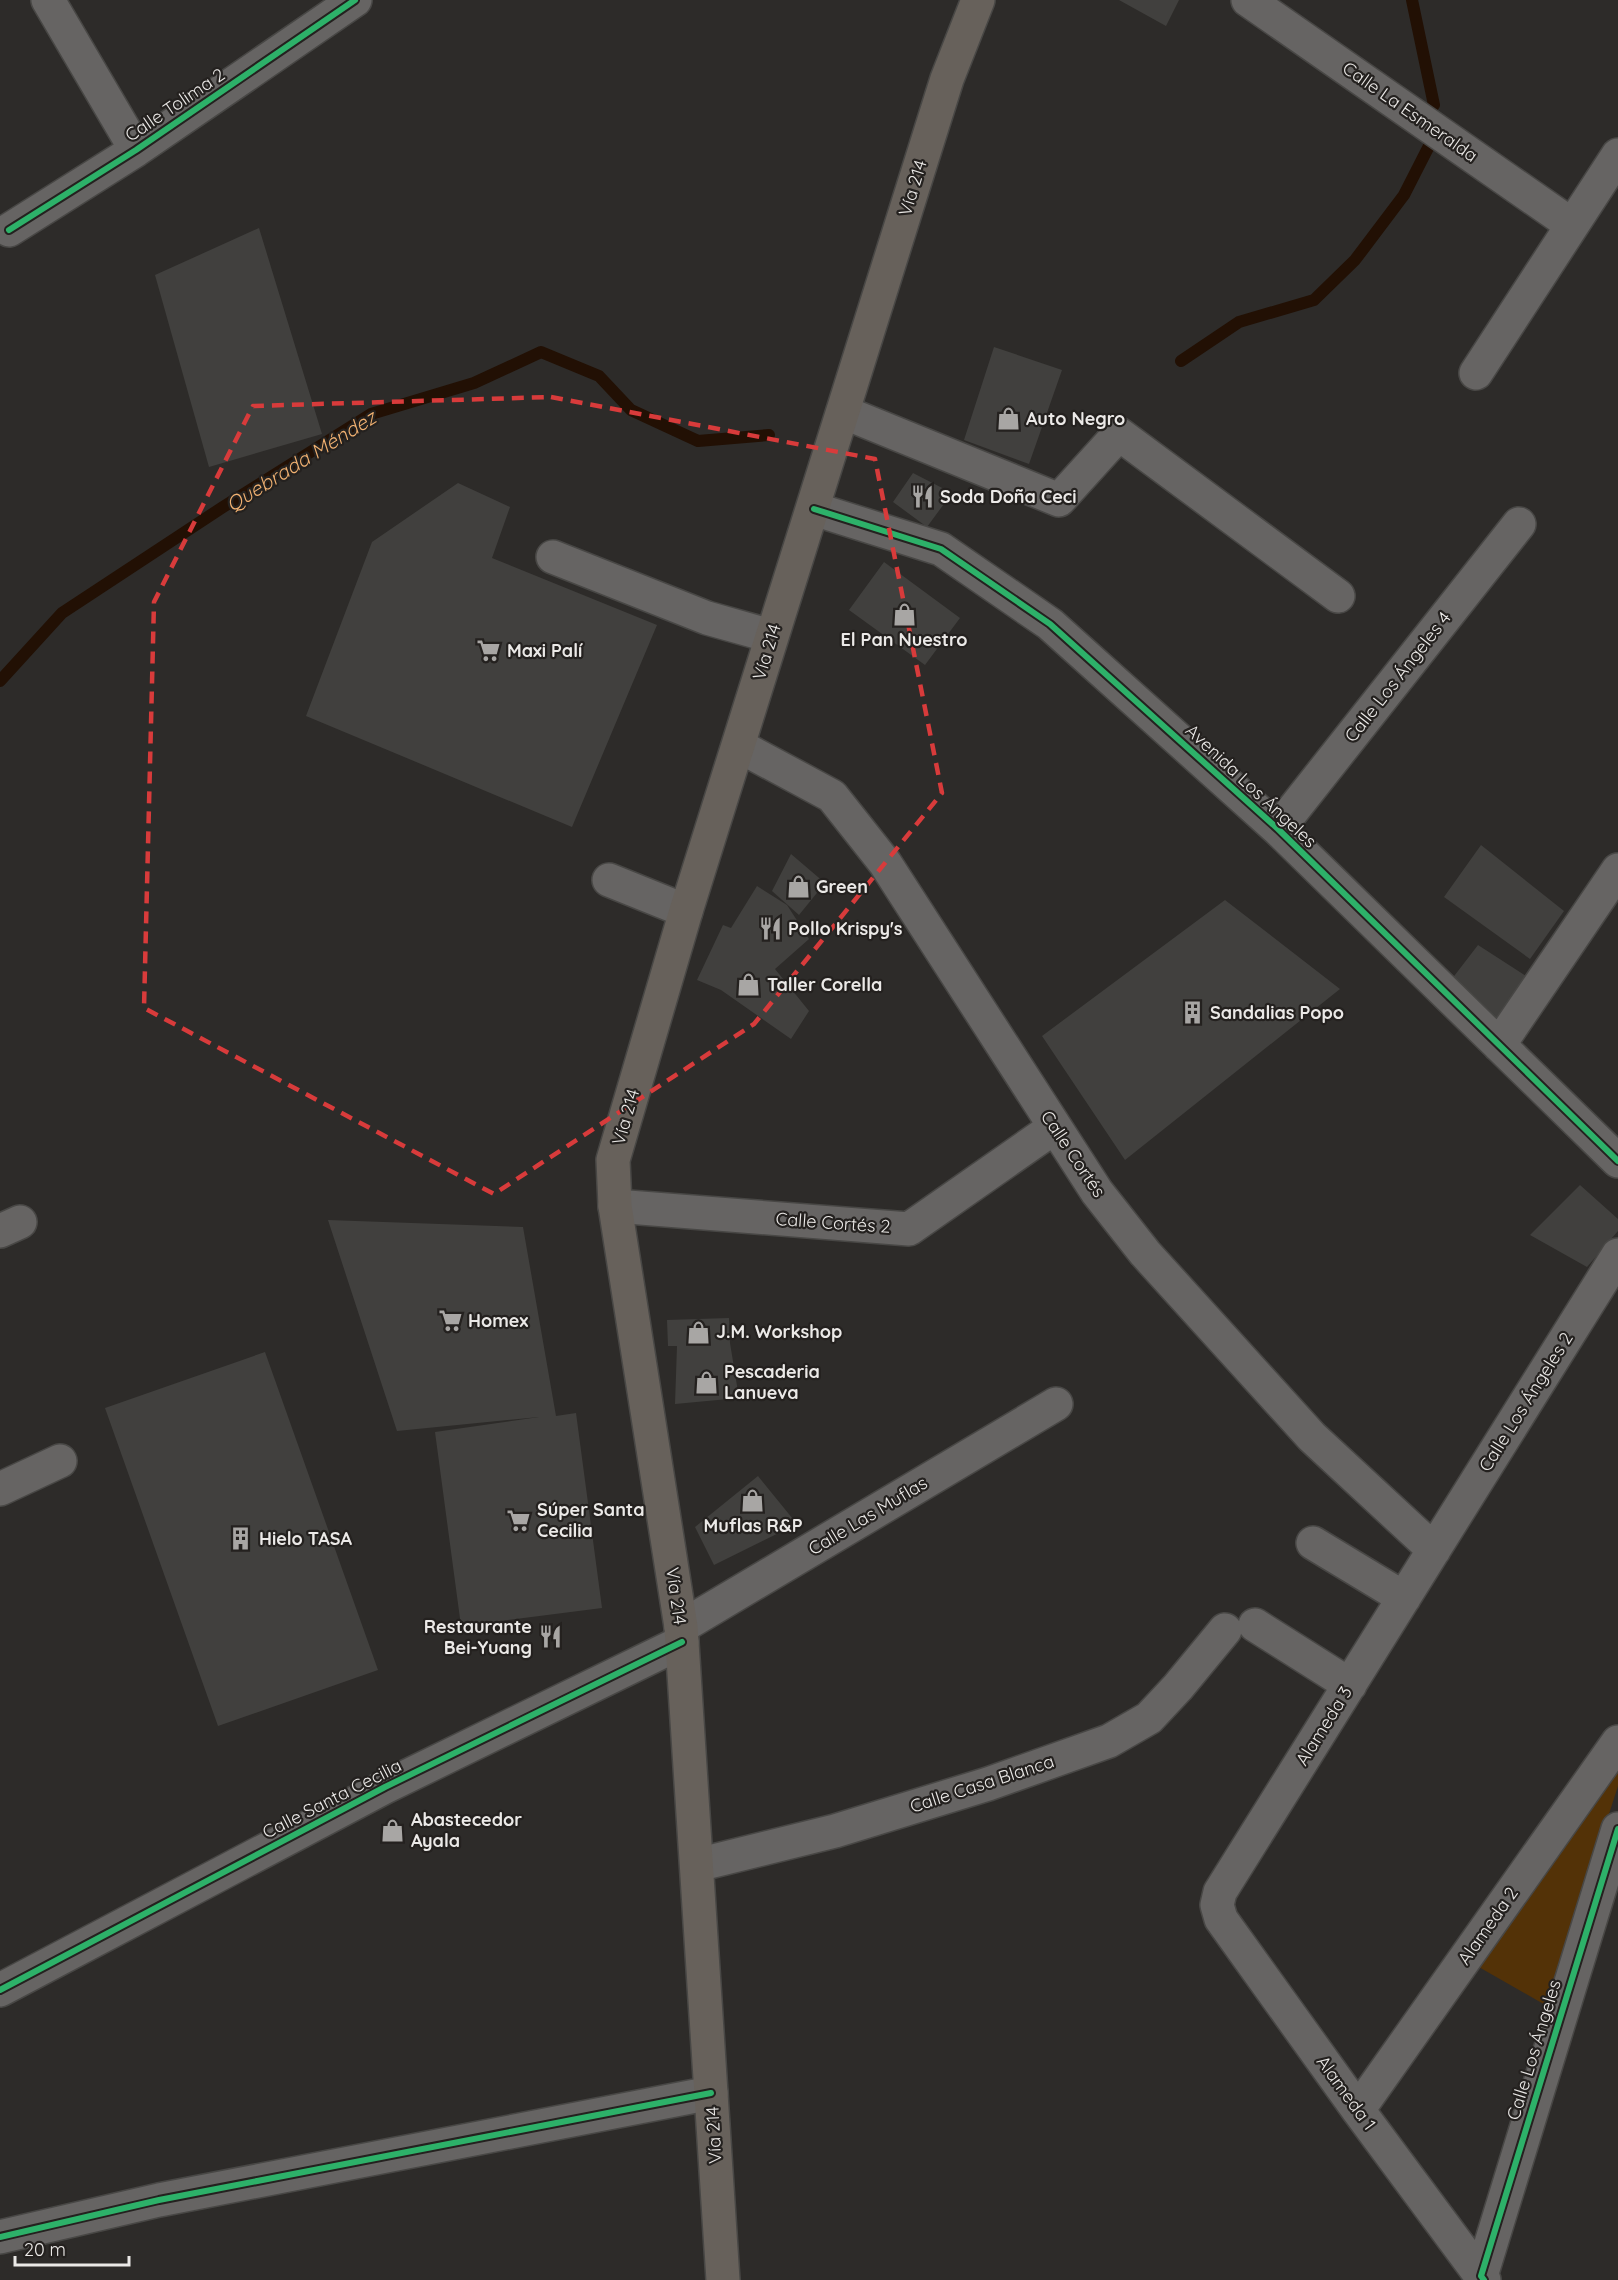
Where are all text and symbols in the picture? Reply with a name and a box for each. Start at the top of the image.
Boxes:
street label: Calle La Esmeralda [1338,56,1482,167]
street label: Calle Tolima 2 [120,63,229,146]
street label: Vía 214 [893,157,932,219]
water label: Quebrada Méndez [221,403,382,517]
shop icon: Auto Negro [995,406,1021,432]
place label: Auto Negro [1026,407,1125,430]
restaurant icon: Soda Doña Ceci [909,484,935,510]
place label: Soda Doña Ceci [940,485,1076,508]
shop icon: El Pan Nuestro [891,601,917,627]
street label: Calle Los Ángeles 4 [1339,607,1456,747]
street label: Vía 214 [747,621,786,683]
place label: El Pan Nuestro [840,628,968,651]
supermarket icon: Maxi Palí [476,638,502,664]
place label: Maxi Palí [507,639,583,662]
street label: Avenida Los Ángeles [1181,719,1322,852]
shop icon: Green [785,874,811,900]
place label: Green [816,875,868,898]
restaurant icon: Pollo Krispy's [757,916,783,942]
place label: Pollo Krispy's [788,917,903,940]
shop icon: Taller Corella [736,972,762,998]
place label: Taller Corella [767,973,882,996]
building icon: Sandalias Popo [1179,1000,1205,1026]
place label: Sandalias Popo [1210,1001,1344,1024]
street label: Vía 214 [607,1086,644,1148]
street label: Calle Cortés [1036,1106,1111,1202]
street label: Calle Cortés 2 [775,1207,891,1238]
supermarket icon: Homex [437,1308,463,1334]
place label: Homex [468,1309,528,1332]
shop icon: J.M. Workshop [685,1319,711,1345]
place label: J.M. Workshop [716,1320,842,1343]
street label: Calle Los Ángeles 2 [1473,1328,1578,1476]
place label: Pescaderia Lanueva [724,1360,820,1404]
shop icon: Pescaderia Lanueva [693,1369,719,1395]
street label: Calle Las Muflas [804,1471,931,1560]
shop icon: Muflas R&P [740,1487,766,1513]
place label: Súper Santa Cecilia [537,1498,645,1542]
supermarket icon: Súper Santa Cecilia [506,1507,532,1533]
place label: Muflas R&P [703,1514,803,1537]
building icon: Hielo TASA [228,1526,254,1552]
place label: Hielo TASA [259,1527,352,1550]
street label: Vía 214 [661,1566,692,1626]
place label: Restaurante Bei-Yuang [424,1615,532,1659]
restaurant icon: Restaurante Bei-Yuang [537,1624,563,1650]
street label: Alameda 3 [1290,1682,1357,1770]
street label: Calle Casa Blanca [907,1749,1057,1818]
street label: Calle Santa Cecilia [258,1754,405,1844]
place label: Abastecedor Ayala [411,1808,522,1852]
shop icon: Abastecedor Ayala [380,1817,406,1843]
street label: Alameda 2 [1452,1882,1523,1969]
street label: Calle Los Ángeles [1501,1977,1566,2123]
street label: Alameda 1 [1312,2051,1381,2135]
street label: Vía 214 [701,2106,726,2164]
scale bar [15,2229,129,2267]
text: 20 m [24,2238,66,2261]

